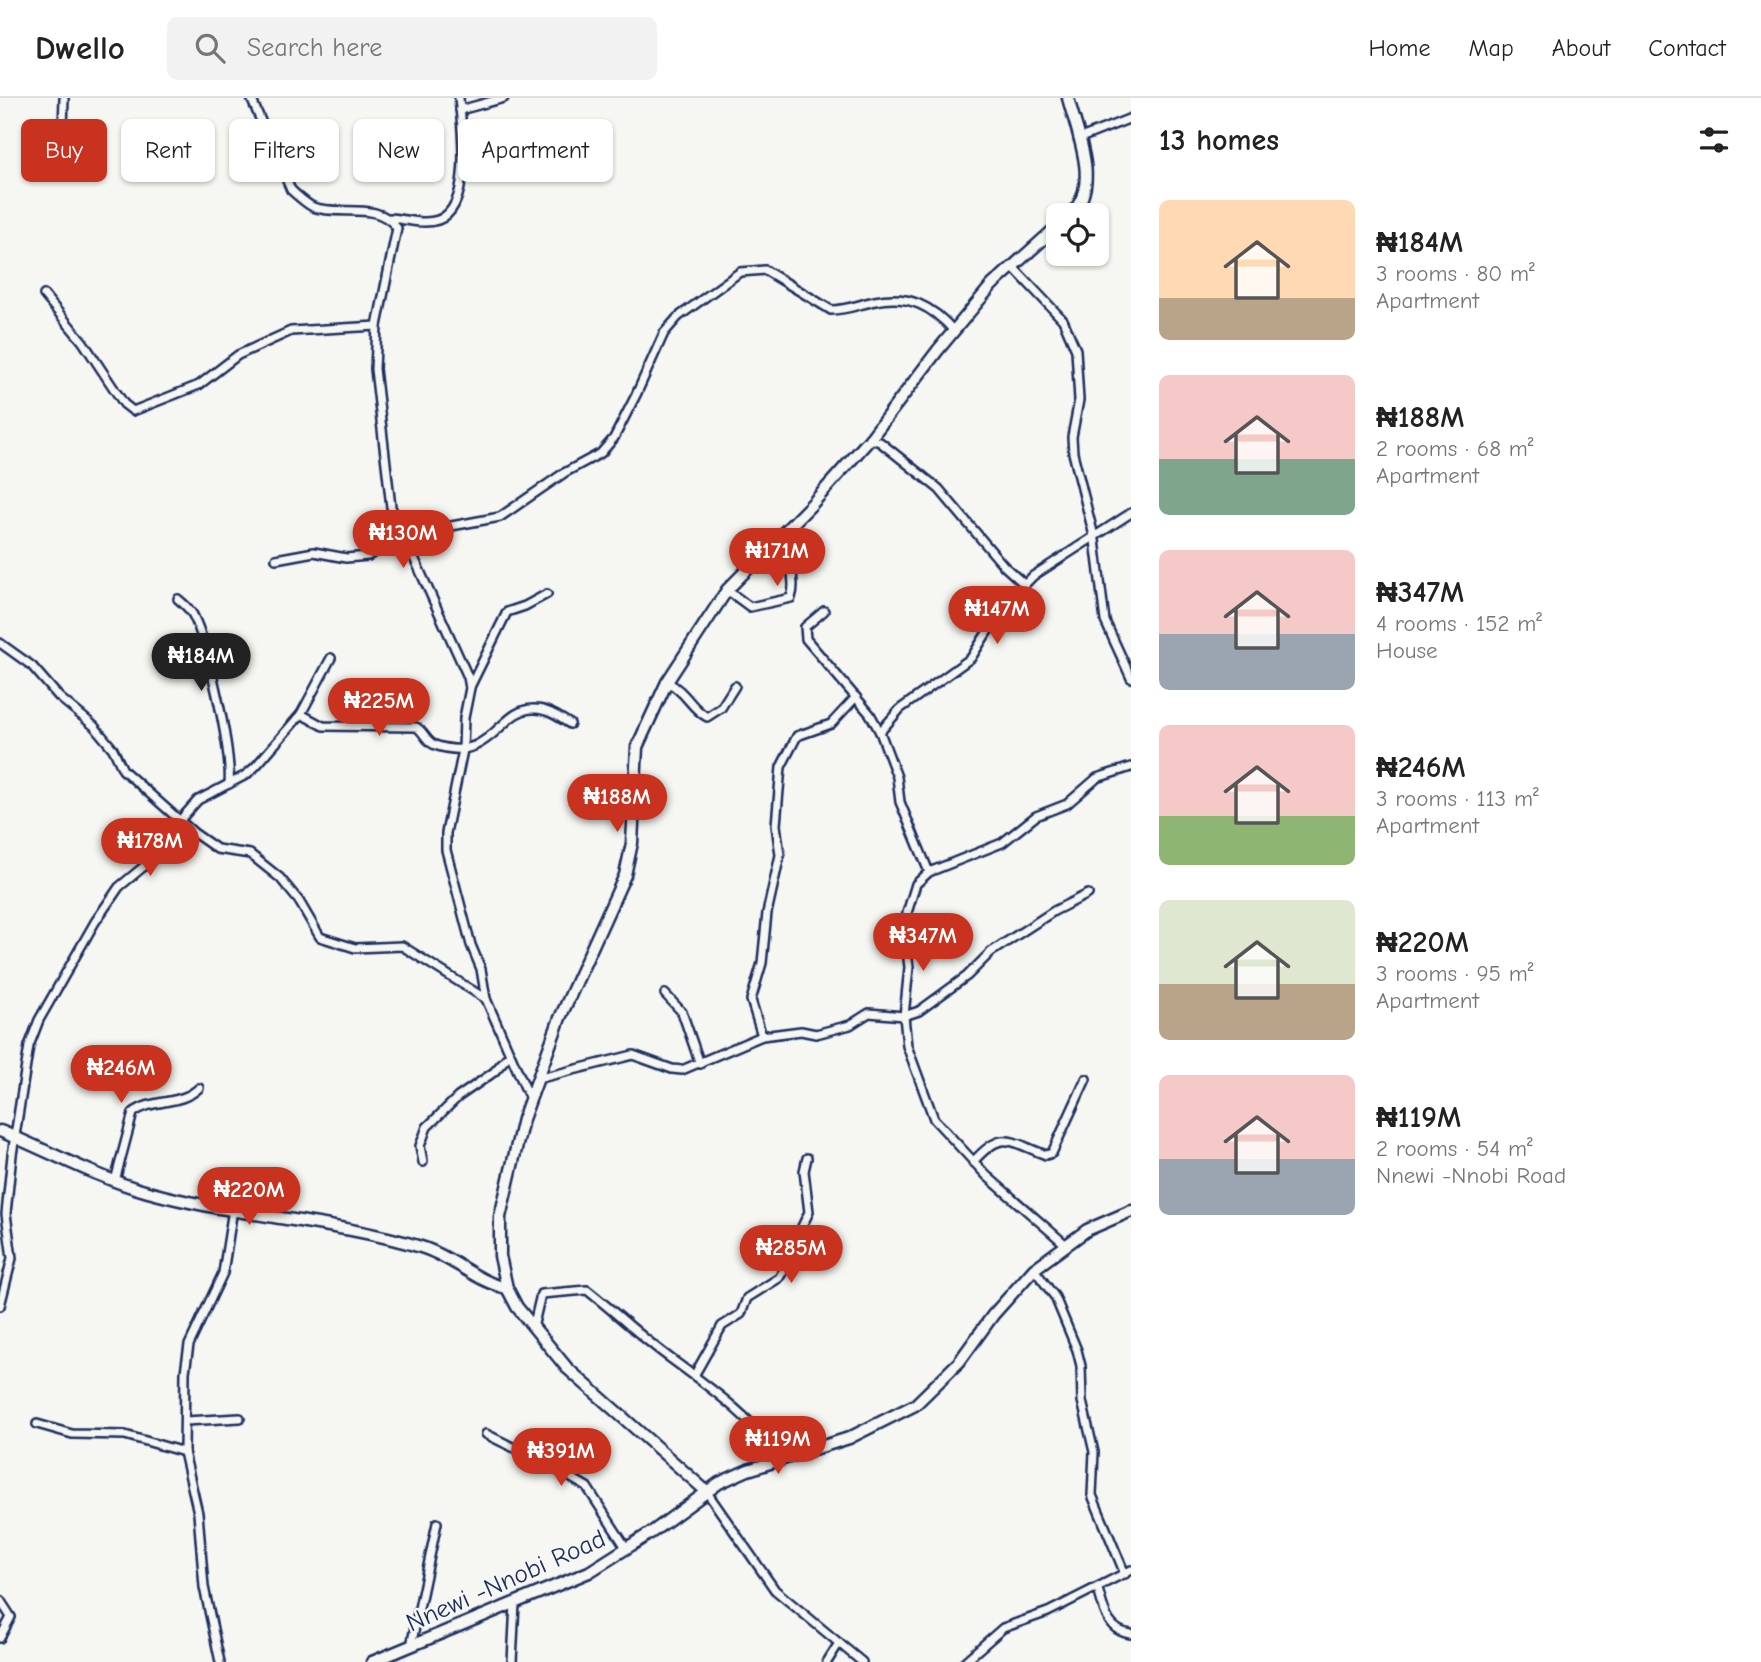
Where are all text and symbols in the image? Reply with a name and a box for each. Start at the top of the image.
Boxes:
search box [167,17,657,80]
text: Dwello [35,29,125,67]
icon: search [191,29,229,67]
text: Search here [247,33,382,63]
text: Home [1369,34,1430,62]
text: Map [1468,34,1514,62]
text: About [1552,34,1610,62]
text: Contact [1648,34,1726,62]
chip: Buy [21,119,107,182]
chip: Rent [121,119,215,182]
chip: Filters [229,119,339,182]
chip: New [353,119,444,182]
chip: Apartment [458,119,613,182]
icon: filters [1695,121,1733,159]
text: 13 homes [1159,123,1279,158]
map controls [1046,203,1109,266]
button: locate [1046,203,1109,266]
text: ₦184M [1376,225,1463,260]
icon: home [1215,228,1299,312]
text: 3 rooms · 80 m² [1376,260,1535,287]
text: Apartment [1376,287,1479,314]
text: ₦188M [1376,400,1464,435]
icon: home [1215,403,1299,487]
text: 2 rooms · 68 m² [1376,435,1534,462]
text: Apartment [1376,462,1479,489]
pin: ₦130M [354,510,452,570]
text: ₦130M [369,519,437,546]
pin: ₦171M [728,528,826,588]
text: ₦171M [745,537,809,564]
text: ₦347M [1376,575,1464,610]
icon: home [1215,578,1299,662]
pin: ₦147M [948,587,1046,646]
text: ₦147M [964,595,1030,622]
text: 4 rooms · 152 m² [1376,610,1542,637]
pin: ₦184M [152,634,250,693]
text: House [1376,637,1438,664]
text: ₦184M [168,642,234,669]
pin: ₦225M [330,678,428,738]
text: ₦225M [344,687,414,714]
text: ₦246M [1376,750,1466,785]
icon: home [1215,753,1299,837]
pin: ₦188M [568,774,666,834]
text: ₦188M [583,783,651,810]
text: 3 rooms · 113 m² [1376,785,1539,812]
text: Apartment [1376,812,1479,839]
pin: ₦178M [101,818,199,878]
text: ₦178M [117,827,183,854]
pin: ₦347M [874,914,972,973]
text: ₦347M [889,922,957,949]
text: ₦220M [1376,925,1469,960]
icon: home [1215,928,1299,1012]
text: 3 rooms · 95 m² [1376,960,1534,987]
text: Apartment [1376,987,1479,1014]
pin: ₦246M [72,1046,170,1105]
text: ₦246M [87,1054,155,1081]
text: ₦119M [1376,1100,1461,1135]
icon: home [1215,1103,1299,1187]
text: 2 rooms · 54 m² [1376,1135,1533,1162]
text: Nnewi -Nnobi Road [1376,1162,1566,1189]
pin: ₦220M [200,1168,298,1227]
text: ₦220M [213,1176,285,1203]
pin: ₦285M [742,1226,840,1285]
text: ₦285M [756,1234,826,1261]
pin: ₦119M [729,1416,827,1476]
text: ₦119M [745,1425,811,1452]
pin: ₦391M [512,1428,610,1488]
text: ₦391M [527,1437,595,1464]
street label: Nnewi -Nnobi Road [402,1524,610,1638]

